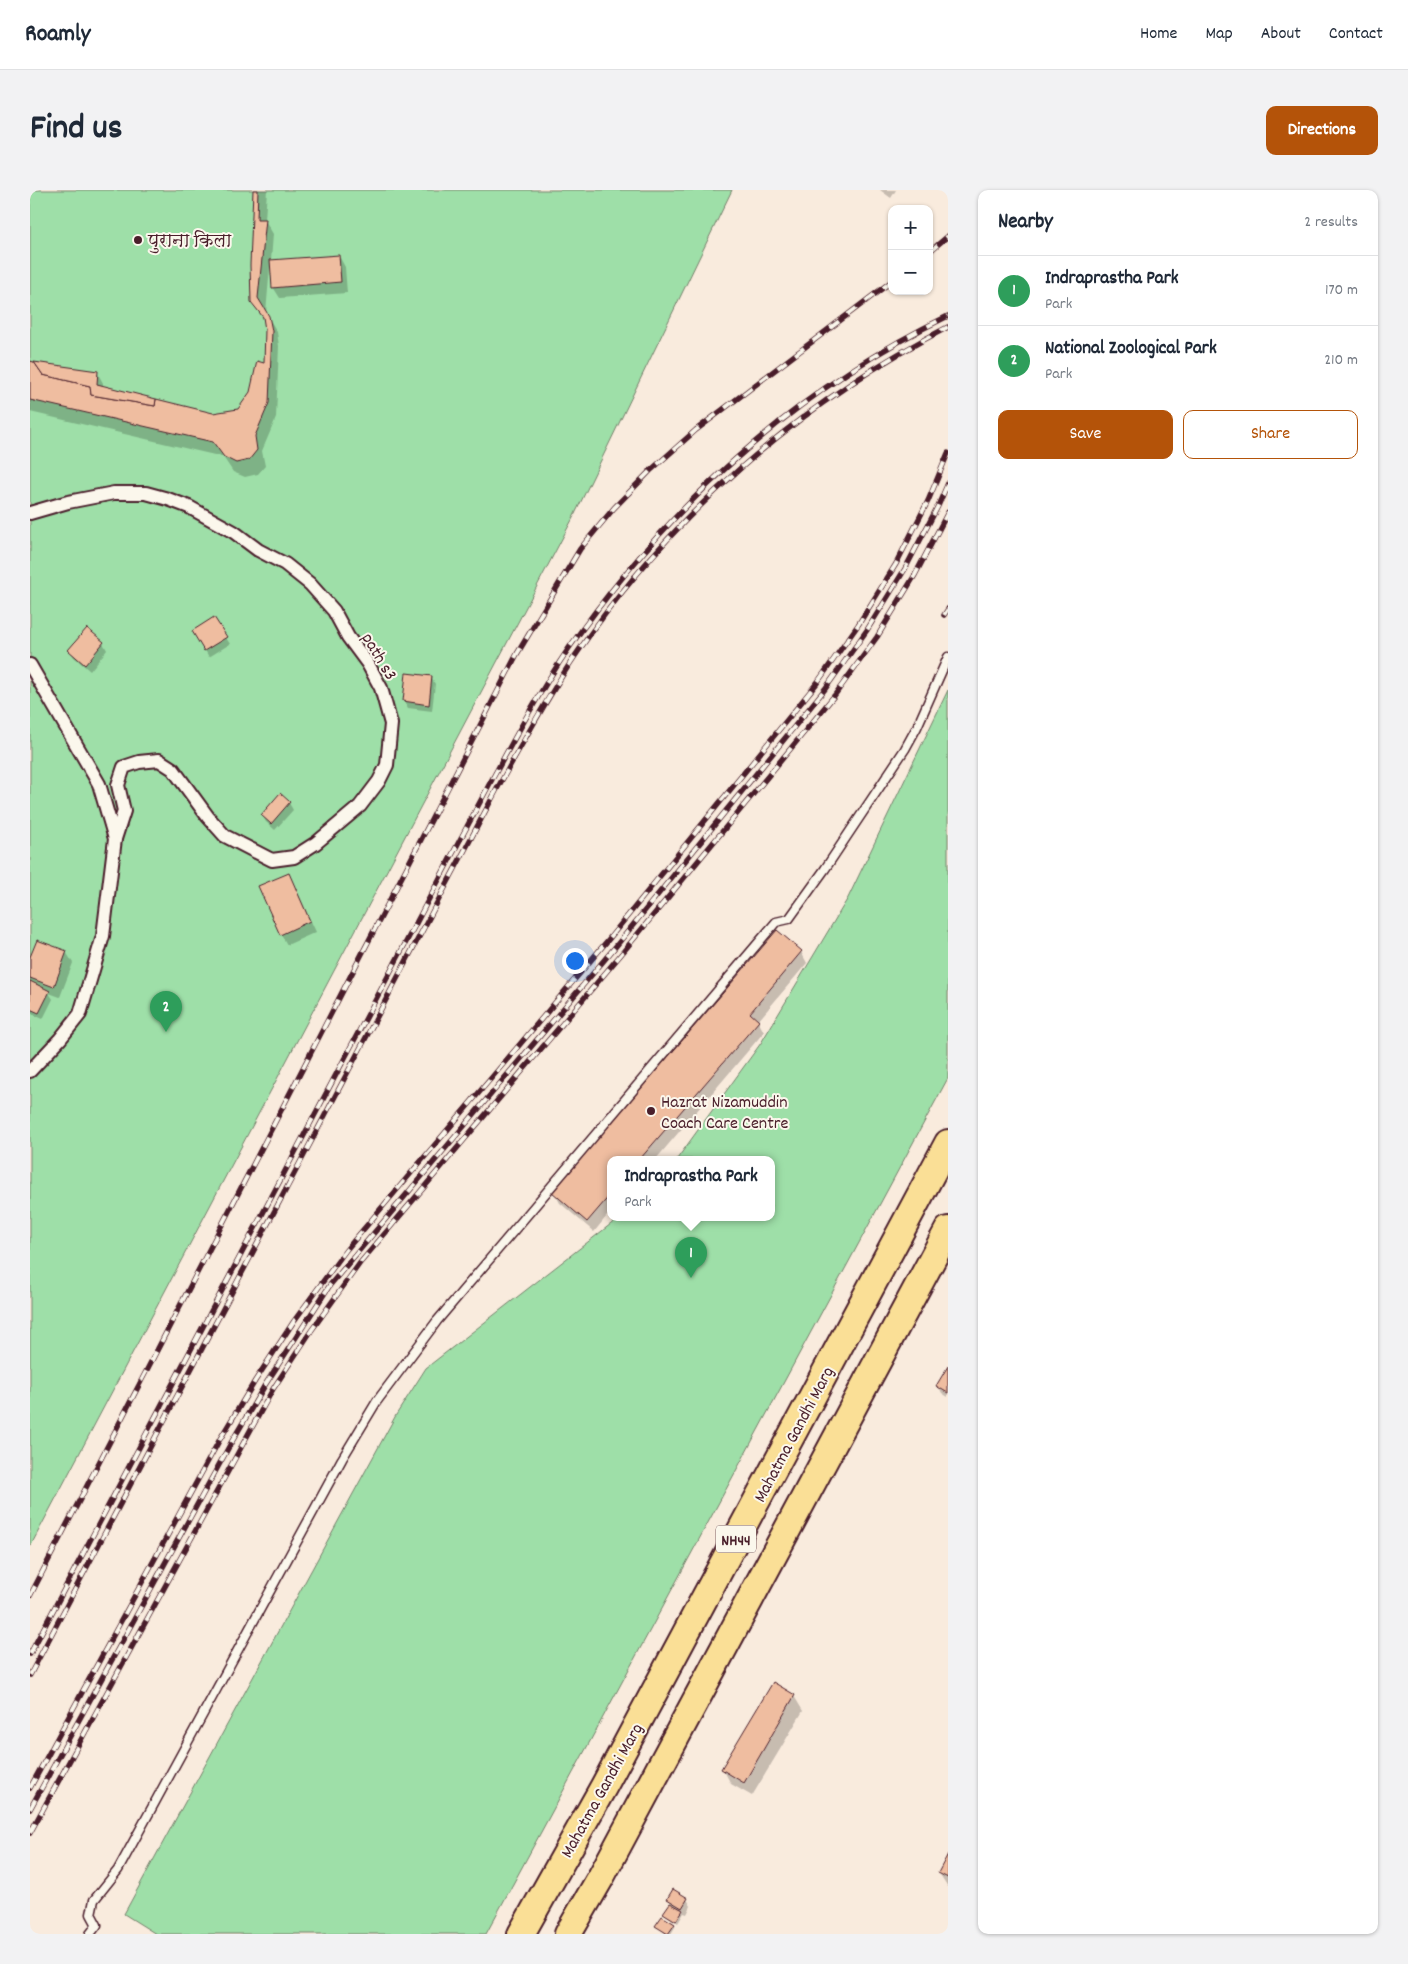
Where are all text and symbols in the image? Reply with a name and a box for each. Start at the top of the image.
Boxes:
text: Roamly [25,18,91,52]
text: Home [1140,22,1177,47]
text: Map [1205,22,1233,47]
text: About [1261,22,1301,47]
text: Contact [1329,22,1383,47]
text: Find us [30,105,122,155]
button: Directions [1266,106,1378,155]
map controls [888,205,933,295]
button: + [888,205,933,250]
text: Nearby [998,208,1053,238]
text: 2 results [1304,211,1358,234]
place label: पुराना किला [147,230,232,255]
marker: पुराना किला [132,234,144,246]
button: − [888,250,933,295]
text: Indraprastha Park [1045,266,1179,293]
text: 1 [1012,279,1016,302]
text: 170 m [1325,279,1358,302]
text: Park [1045,293,1072,316]
text: National Zoological Park [1045,336,1217,363]
text: 2 [1011,349,1018,372]
text: 210 m [1324,349,1358,372]
text: Park [1045,363,1072,386]
button: Save [998,410,1173,459]
button: Share [1183,410,1358,459]
street label: path s3 [354,629,402,686]
your location [562,948,588,974]
pin: 2 [150,991,182,1032]
place label: Hazrat Nizamuddin Coach Care Centre [661,1091,788,1137]
marker: Hazrat Nizamuddin Coach Care Centre [645,1105,657,1117]
popup [607,1156,775,1221]
text: Indraprastha Park [624,1164,758,1191]
text: Park [624,1191,651,1214]
pin: 1 [675,1237,707,1278]
street label: Mahatma Gandhi Marg [749,1363,842,1508]
road number: NH44 [716,1526,756,1552]
street label: Mahatma Gandhi Marg [556,1719,651,1863]

